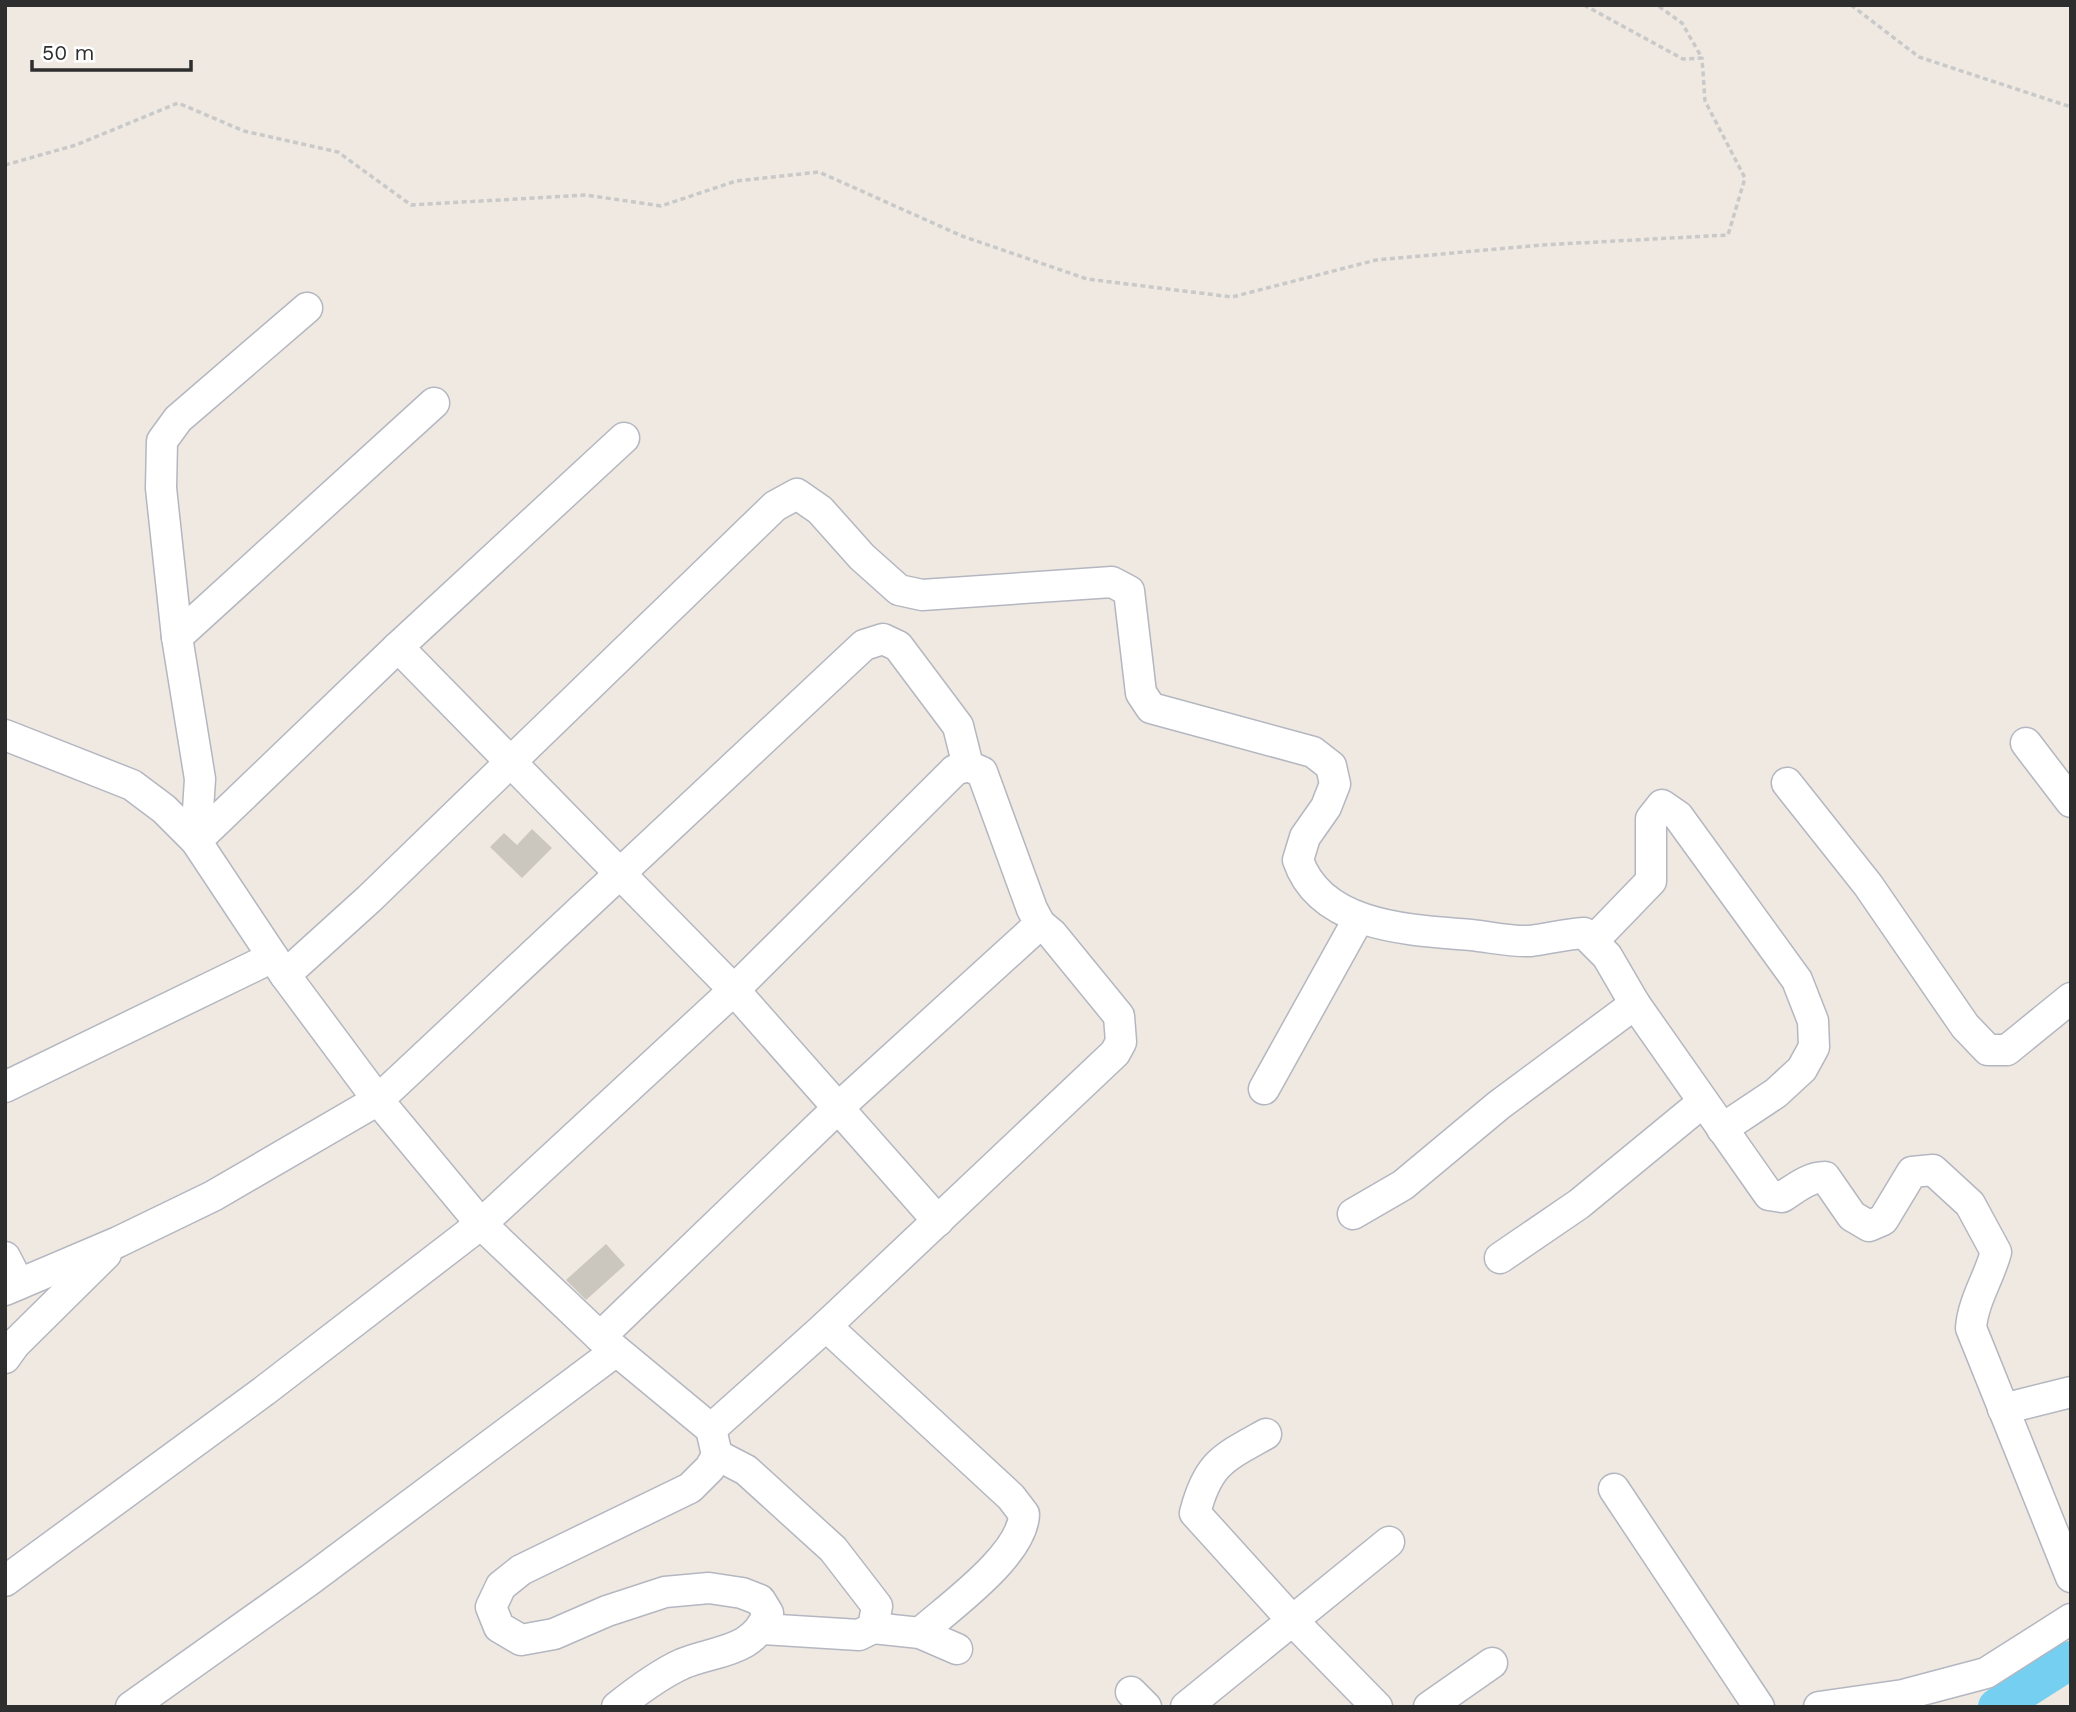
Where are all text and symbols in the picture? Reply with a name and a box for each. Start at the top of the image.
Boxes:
scale bar [32,28,191,72]
text: 50 m [42,40,94,65]

